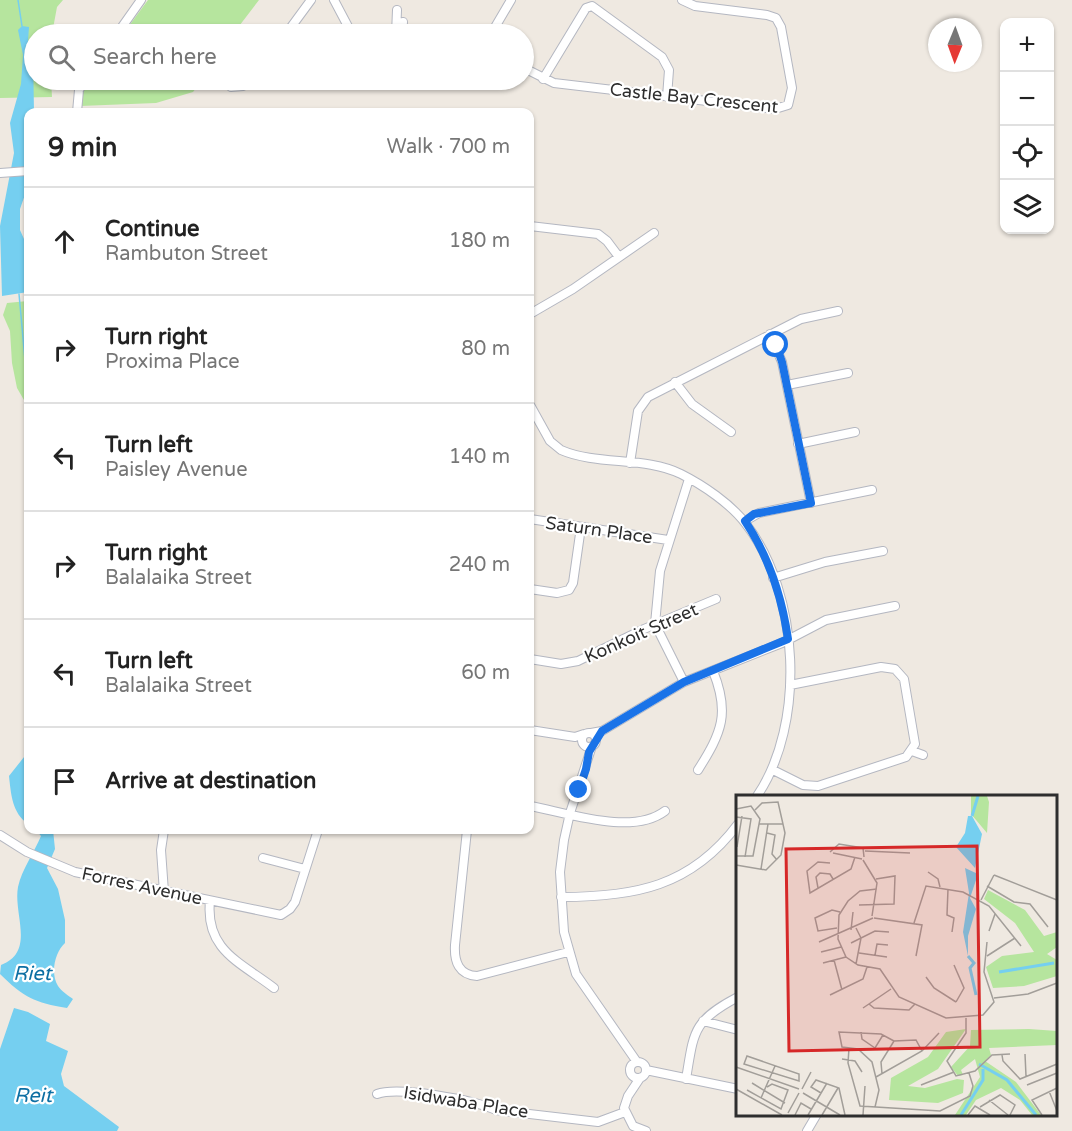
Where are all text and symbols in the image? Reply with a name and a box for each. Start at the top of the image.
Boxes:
north arrow [928,18,982,72]
map controls [1000,18,1054,234]
button: + [1000,18,1054,72]
search box [24,24,534,90]
icon: search [45,41,78,74]
text: Search here [93,44,217,70]
button: − [1000,72,1054,126]
street label: Castle Bay Crescent [609,78,779,118]
button: locate [1000,126,1054,180]
text: 9 min [48,132,117,163]
text: Walk · 700 m [387,135,510,159]
button: layers [1000,180,1054,234]
text: Continue [105,216,200,242]
icon: ahead [48,225,81,258]
text: 180 m [449,229,510,253]
text: Rambuton Street [105,242,268,266]
text: Turn right [105,324,207,350]
route start [762,331,788,357]
icon: right [48,333,81,366]
text: 80 m [461,337,510,361]
text: Proxima Place [105,350,240,374]
text: Turn left [105,432,193,458]
icon: left [48,441,81,474]
text: 140 m [449,445,510,469]
text: Paisley Avenue [105,458,247,482]
street label: Saturn Place [544,512,654,548]
text: Turn right [105,540,207,566]
icon: right [48,549,81,582]
text: 240 m [449,553,510,577]
text: Balalaika Street [105,566,252,590]
street label: Konkoit Street [581,598,701,668]
text: Turn left [105,648,193,674]
icon: left [48,657,81,690]
text: 60 m [461,661,510,685]
text: Balalaika Street [105,674,252,698]
icon: arrive [48,765,81,798]
text: Arrive at destination [105,768,316,794]
route end [565,776,591,802]
inset map [736,795,1057,1116]
street label: Forres Avenue [80,862,204,910]
water label: Riet [13,962,53,986]
street label: Isidwaba Place [402,1081,530,1123]
water label: Reit [14,1084,54,1108]

